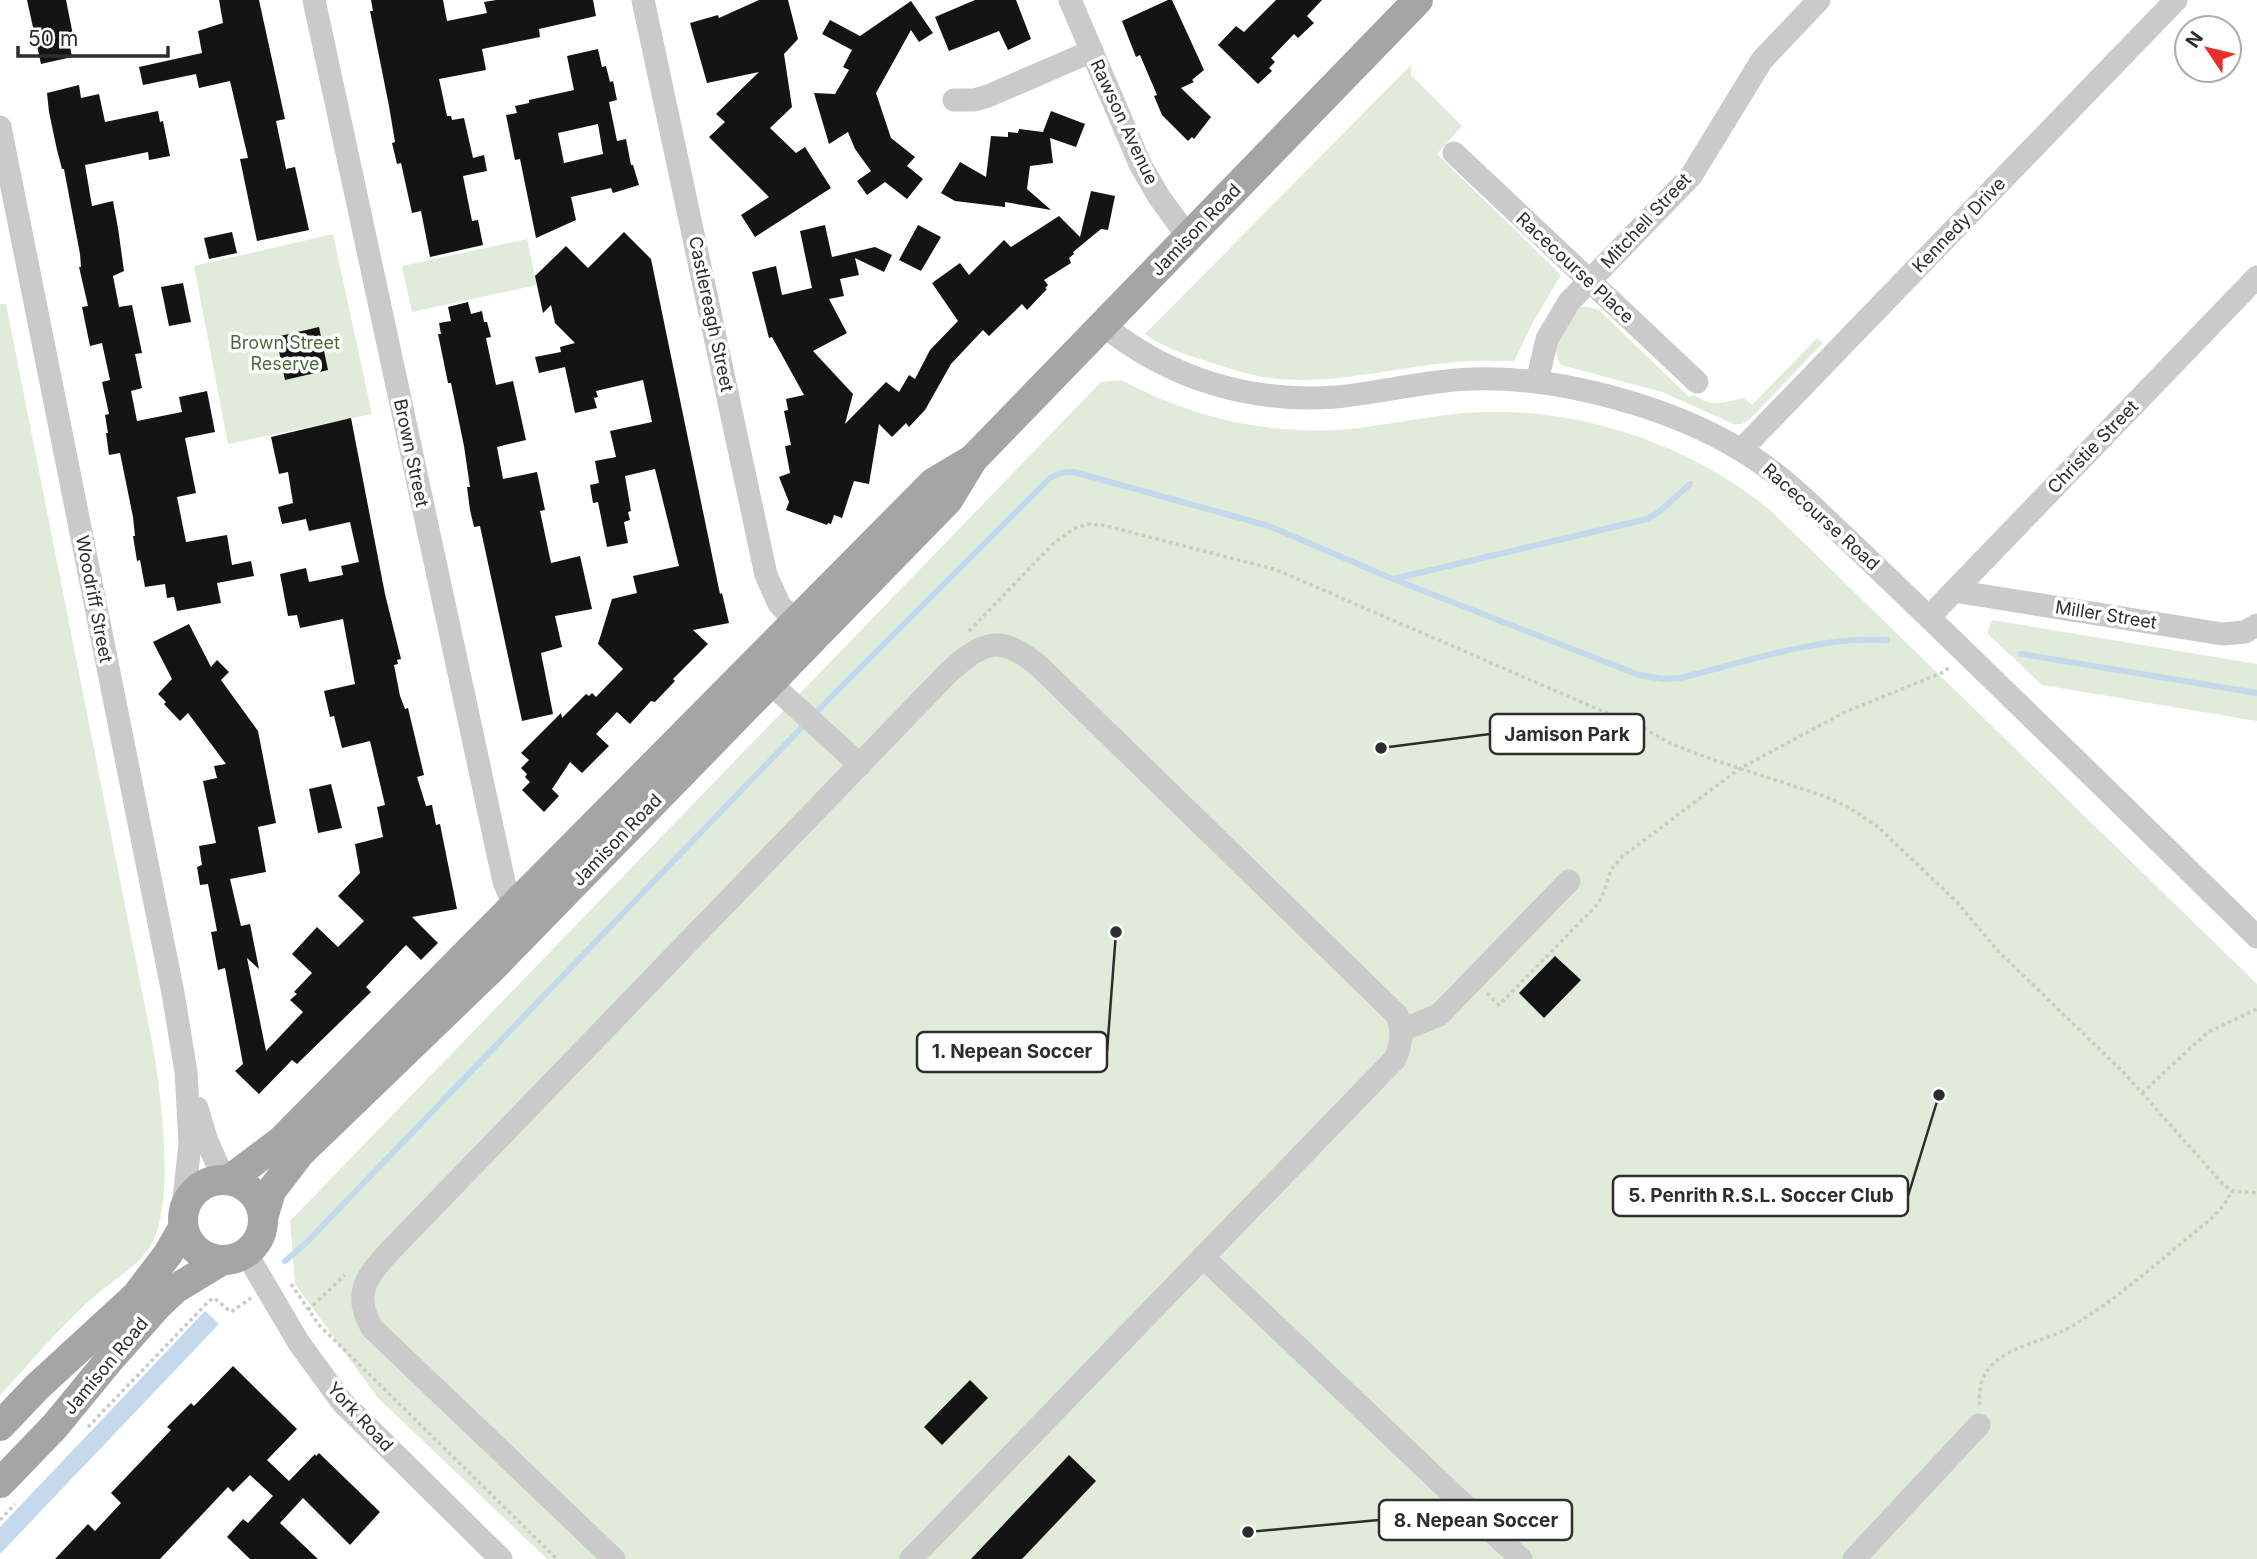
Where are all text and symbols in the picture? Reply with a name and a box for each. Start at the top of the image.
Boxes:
scale bar [18,14,168,58]
north arrow [2173,14,2243,84]
text: 50 m [28,26,78,51]
text: N [2181,27,2208,52]
street label: Rawson Avenue [1086,56,1163,188]
street label: Mitchell Street [1596,169,1695,273]
street label: Kennedy Drive [1908,173,2009,277]
street label: Jamison Road [1146,179,1245,280]
street label: Racecourse Place [1512,208,1638,327]
street label: Castlereagh Street [685,234,738,394]
park label: Brown Street Reserve [230,332,340,374]
street label: Christie Street [2043,396,2142,498]
street label: Brown Street [390,397,433,509]
street label: Racecourse Road [1759,459,1884,574]
street label: Woodriff Street [72,533,117,664]
street label: Miller Street [2054,596,2158,633]
callout: Jamison Park [1490,714,1644,754]
text: Jamison Park [1504,723,1630,746]
street label: Jamison Road [567,789,666,890]
callout: 1. Nepean Soccer [917,1032,1107,1072]
text: 1. Nepean Soccer [932,1040,1093,1063]
callout: 5. Penrith R.S.L. Soccer Club [1613,1176,1908,1216]
text: 5. Penrith R.S.L. Soccer Club [1628,1184,1894,1207]
street label: Jamison Road [59,1313,152,1418]
street label: York Road [323,1378,398,1456]
callout: 8. Nepean Soccer [1379,1500,1572,1540]
text: 8. Nepean Soccer [1394,1509,1558,1532]

